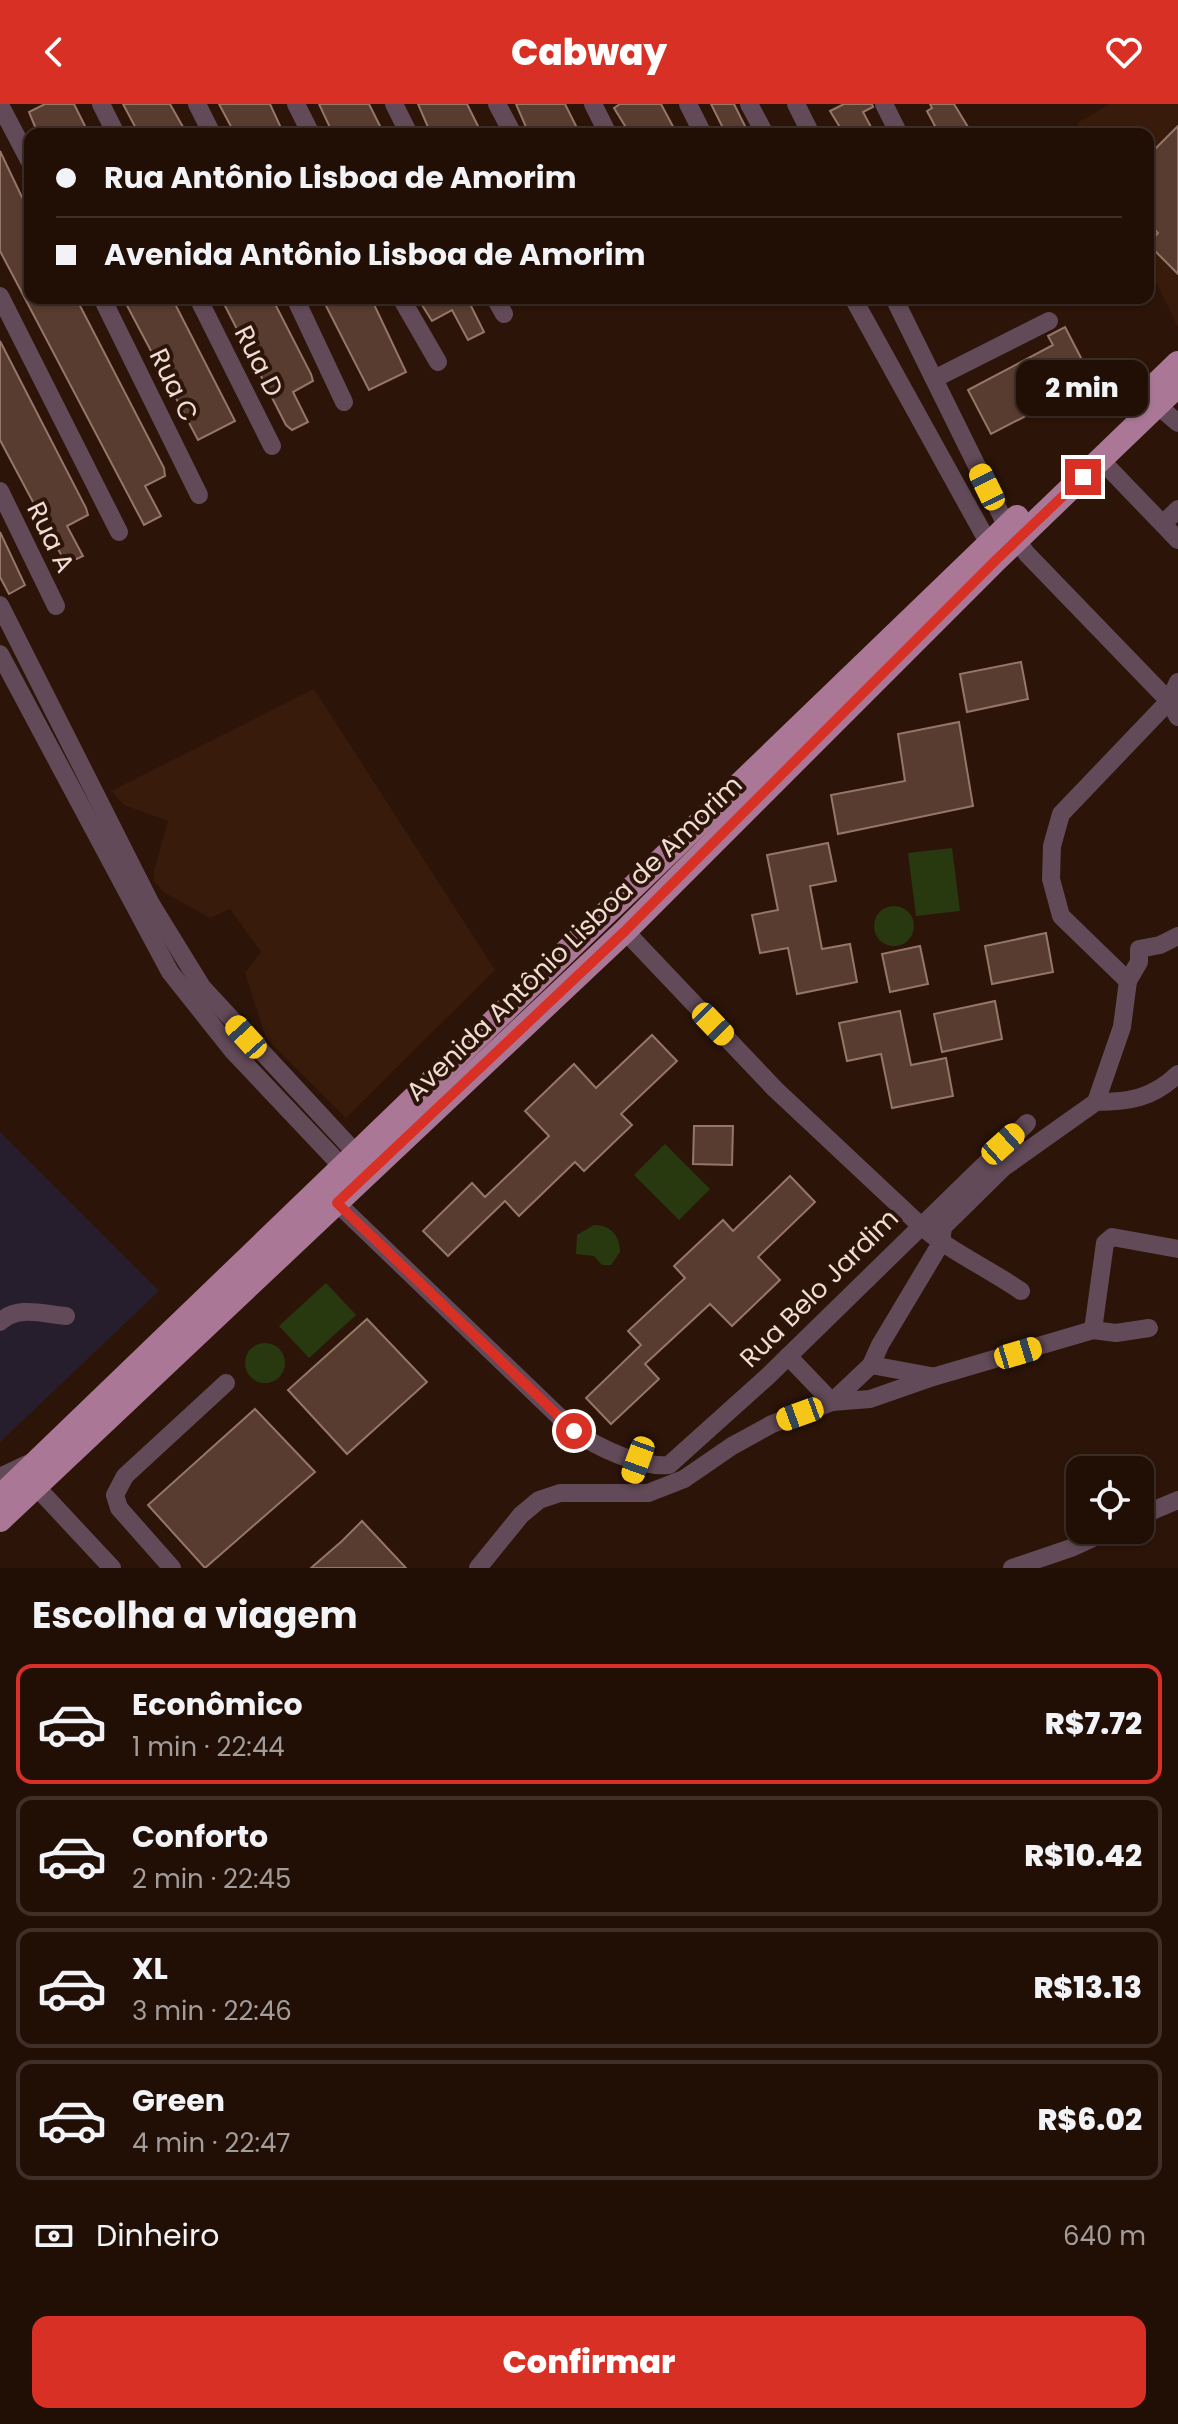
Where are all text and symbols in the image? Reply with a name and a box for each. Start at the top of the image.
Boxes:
text: Cabway [511,27,667,78]
icon: back [32,30,76,74]
icon: heart [1102,30,1146,74]
text: Rua Antônio Lisboa de Amorim [104,156,576,199]
text: Avenida Antônio Lisboa de Amorim [104,233,645,276]
street label: Rua D [226,319,292,403]
street label: Rua C [141,342,207,428]
callout: 2 min [1017,361,1149,417]
text: 2 min [1045,370,1119,406]
route end [1065,459,1101,495]
car [966,460,1008,514]
street label: Rua A [18,496,84,578]
street label: Avenida Antônio Lisboa de Amorim [398,767,750,1109]
car [688,998,738,1050]
car [221,1011,271,1063]
car [977,1119,1029,1169]
street label: Rua Belo Jardim [732,1201,906,1375]
car [992,1335,1044,1371]
car [773,1395,827,1433]
route start [556,1413,592,1449]
car [619,1433,657,1487]
map controls [1066,1456,1154,1544]
button: locate [1066,1456,1154,1544]
text: Escolha a viagem [32,1590,358,1641]
text: Econômico [132,1683,303,1726]
icon: car [36,1688,108,1760]
text: R$7.72 [1045,1702,1142,1745]
text: 1 min · 22:44 [132,1729,285,1765]
text: Conforto [132,1815,268,1858]
icon: car [36,1820,108,1892]
text: R$10.42 [1024,1834,1142,1877]
text: 2 min · 22:45 [132,1861,291,1897]
text: XL [132,1947,168,1990]
icon: car [36,1952,108,2024]
text: R$13.13 [1033,1966,1142,2009]
text: 3 min · 22:46 [132,1993,292,2029]
text: Green [132,2079,225,2122]
icon: car [36,2084,108,2156]
text: R$6.02 [1037,2098,1142,2141]
text: 4 min · 22:47 [132,2125,291,2161]
icon: cash [32,2214,76,2258]
text: Dinheiro [96,2214,219,2257]
text: 640 m [1063,2218,1146,2254]
button: Confirmar [32,2316,1146,2408]

